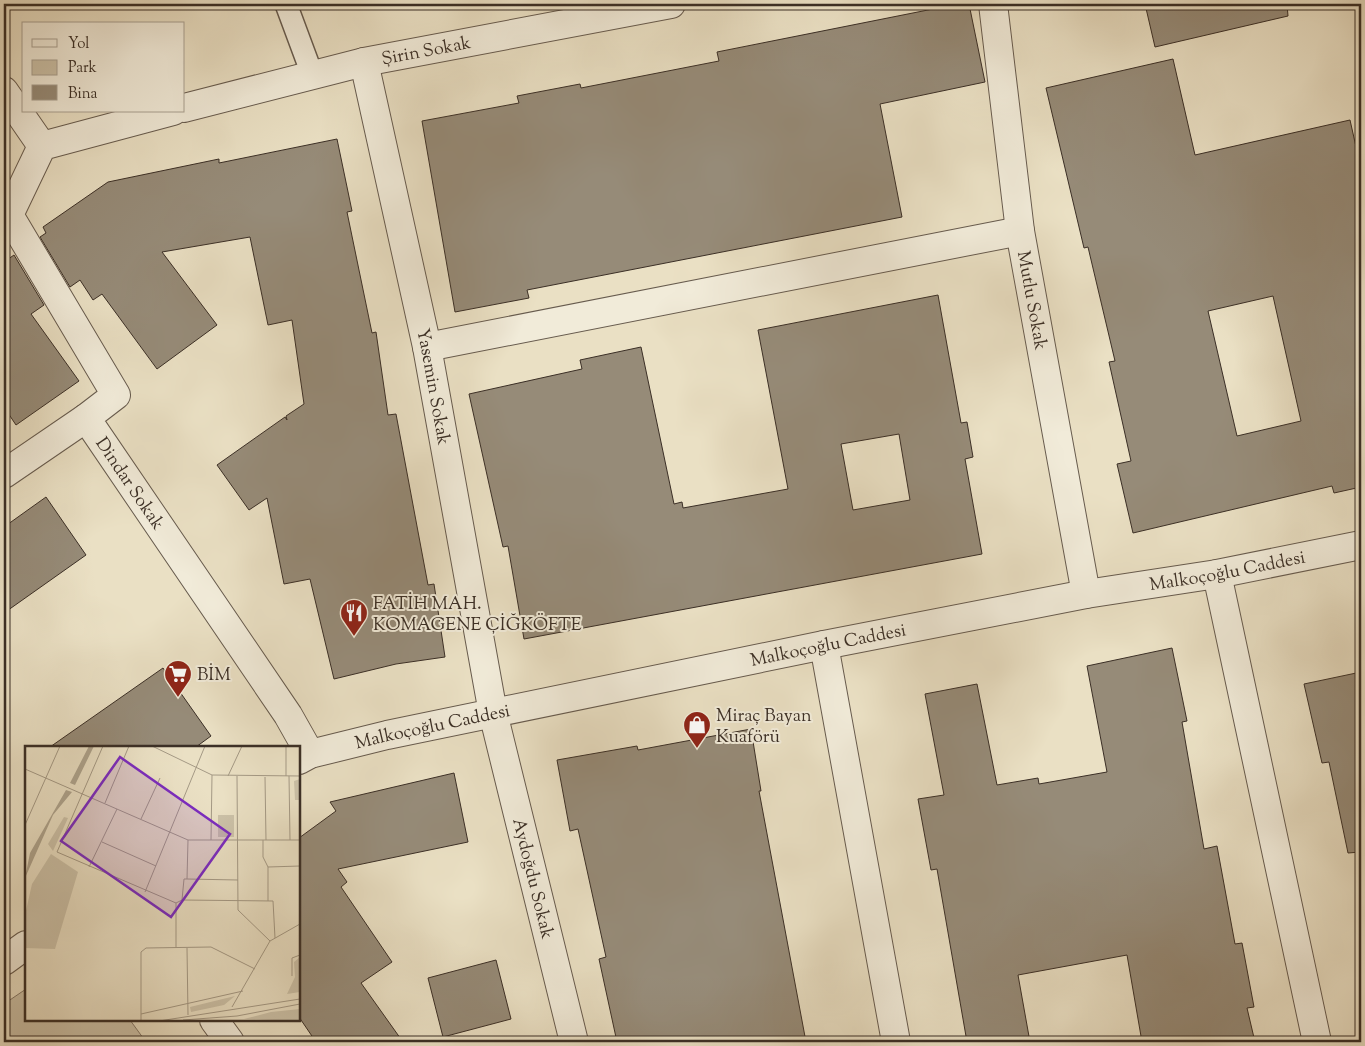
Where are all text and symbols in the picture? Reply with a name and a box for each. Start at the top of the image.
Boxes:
legend [22,22,185,112]
street label: Şirin Sokak [380,31,474,73]
text: Yol [68,34,90,55]
text: Park [68,58,97,79]
text: Bina [68,84,98,105]
street label: Mutlu Sokak [1009,249,1052,352]
street label: Yasemin Sokak [408,326,455,448]
street label: Dindar Sokak [88,433,170,536]
street label: Malkoçoğlu Caddesi [1148,546,1308,599]
place label: FATİH MAH. KOMAGENE ÇİĞKÖFTE [373,592,582,639]
restaurant icon: FATİH MAH. KOMAGENE ÇİĞKÖFTE [339,598,369,637]
street label: Malkoçoğlu Caddesi [748,618,908,675]
supermarket icon: BİM [163,659,193,698]
place label: BİM [197,663,231,689]
street label: Malkoçoğlu Caddesi [352,699,513,757]
place label: Miraç Bayan Kuaförü [716,704,812,751]
shop icon: Miraç Bayan Kuaförü [682,710,712,749]
inset map [25,746,300,1021]
street label: Aydoğdu Sokak [504,816,559,942]

